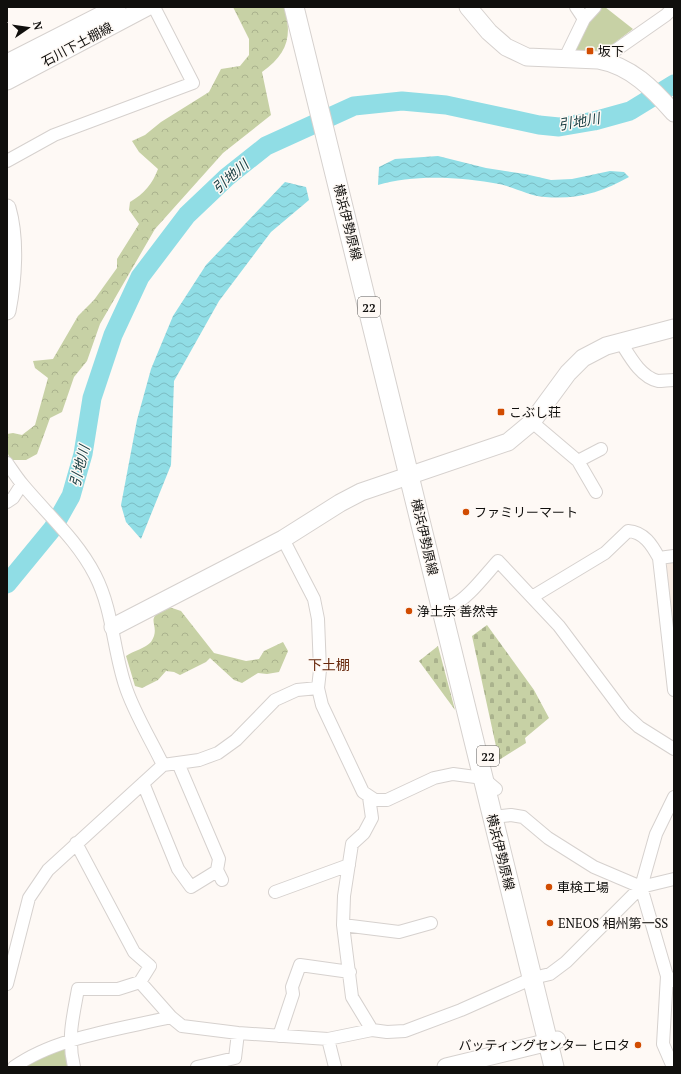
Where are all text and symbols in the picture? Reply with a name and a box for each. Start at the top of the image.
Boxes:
north arrow [8,8,48,48]
street label: 石川下土棚線 [38,18,116,70]
text: N [30,20,46,32]
place label: 坂下 [598,42,624,60]
marker: 坂下 [585,46,595,56]
water label: 引地川 [557,108,603,134]
water label: 引地川 [208,154,254,197]
street label: 横浜伊勢原線 [330,182,366,262]
road number: 22 [358,297,380,317]
place label: こぶし荘 [509,403,561,421]
marker: こぶし荘 [496,407,506,417]
water label: 引地川 [65,441,94,489]
street label: 横浜伊勢原線 [407,497,443,577]
place label: ファミリーマート [474,503,578,521]
marker: ファミリーマート [461,507,471,517]
place label: 浄土宗 善然寺 [417,602,498,620]
marker: 浄土宗 善然寺 [404,606,414,616]
district label: 下土棚 [308,655,350,674]
road number: 22 [477,746,499,766]
street label: 横浜伊勢原線 [483,812,519,892]
place label: 車検工場 [557,878,609,896]
marker: 車検工場 [544,882,554,892]
place label: ENEOS 相州第一SS [558,914,668,932]
marker: ENEOS 相州第一SS [545,918,555,928]
place label: バッティングセンター ヒロタ [459,1036,630,1054]
marker: バッティングセンター ヒロタ [633,1040,643,1050]

